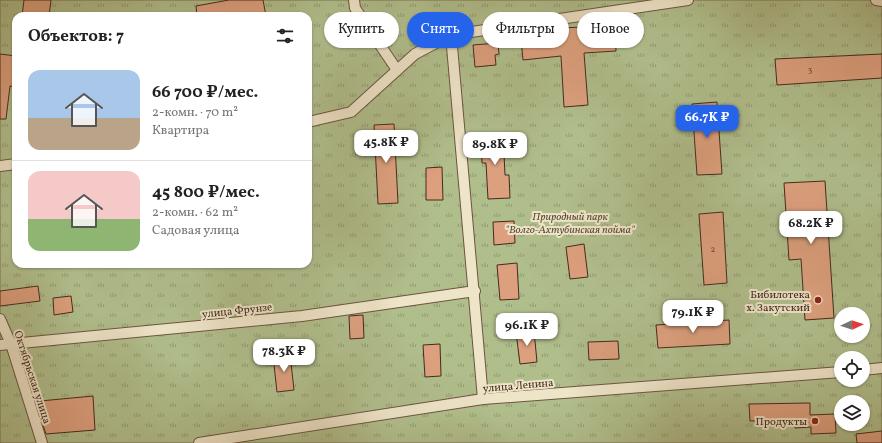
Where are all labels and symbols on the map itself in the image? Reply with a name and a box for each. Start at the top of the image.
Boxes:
house number: 3 [808,63,813,76]
pin: 66.7K ₽ [670,105,744,139]
pin: 45.8K ₽ [349,130,423,164]
pin: 89.8K ₽ [458,132,532,166]
park label: Природный парк "Волго-Ахтубинская пойма" [505,210,635,238]
pin: 68.2K ₽ [774,211,848,245]
house number: 2 [711,243,716,256]
place label: Бибилотека х. Закутский [746,288,811,316]
marker: Бибилотека х. Закутский [813,295,823,305]
street label: улица Фрунзе [201,300,273,323]
pin: 79.1K ₽ [656,300,730,334]
north arrow [834,307,870,343]
pin: 96.1K ₽ [490,313,564,347]
street label: Октябрьская улица [9,329,54,426]
pin: 78.3K ₽ [247,339,321,373]
street label: улица Ленина [482,376,555,397]
place label: Продукты [755,415,807,430]
marker: Продукты [810,416,820,426]

